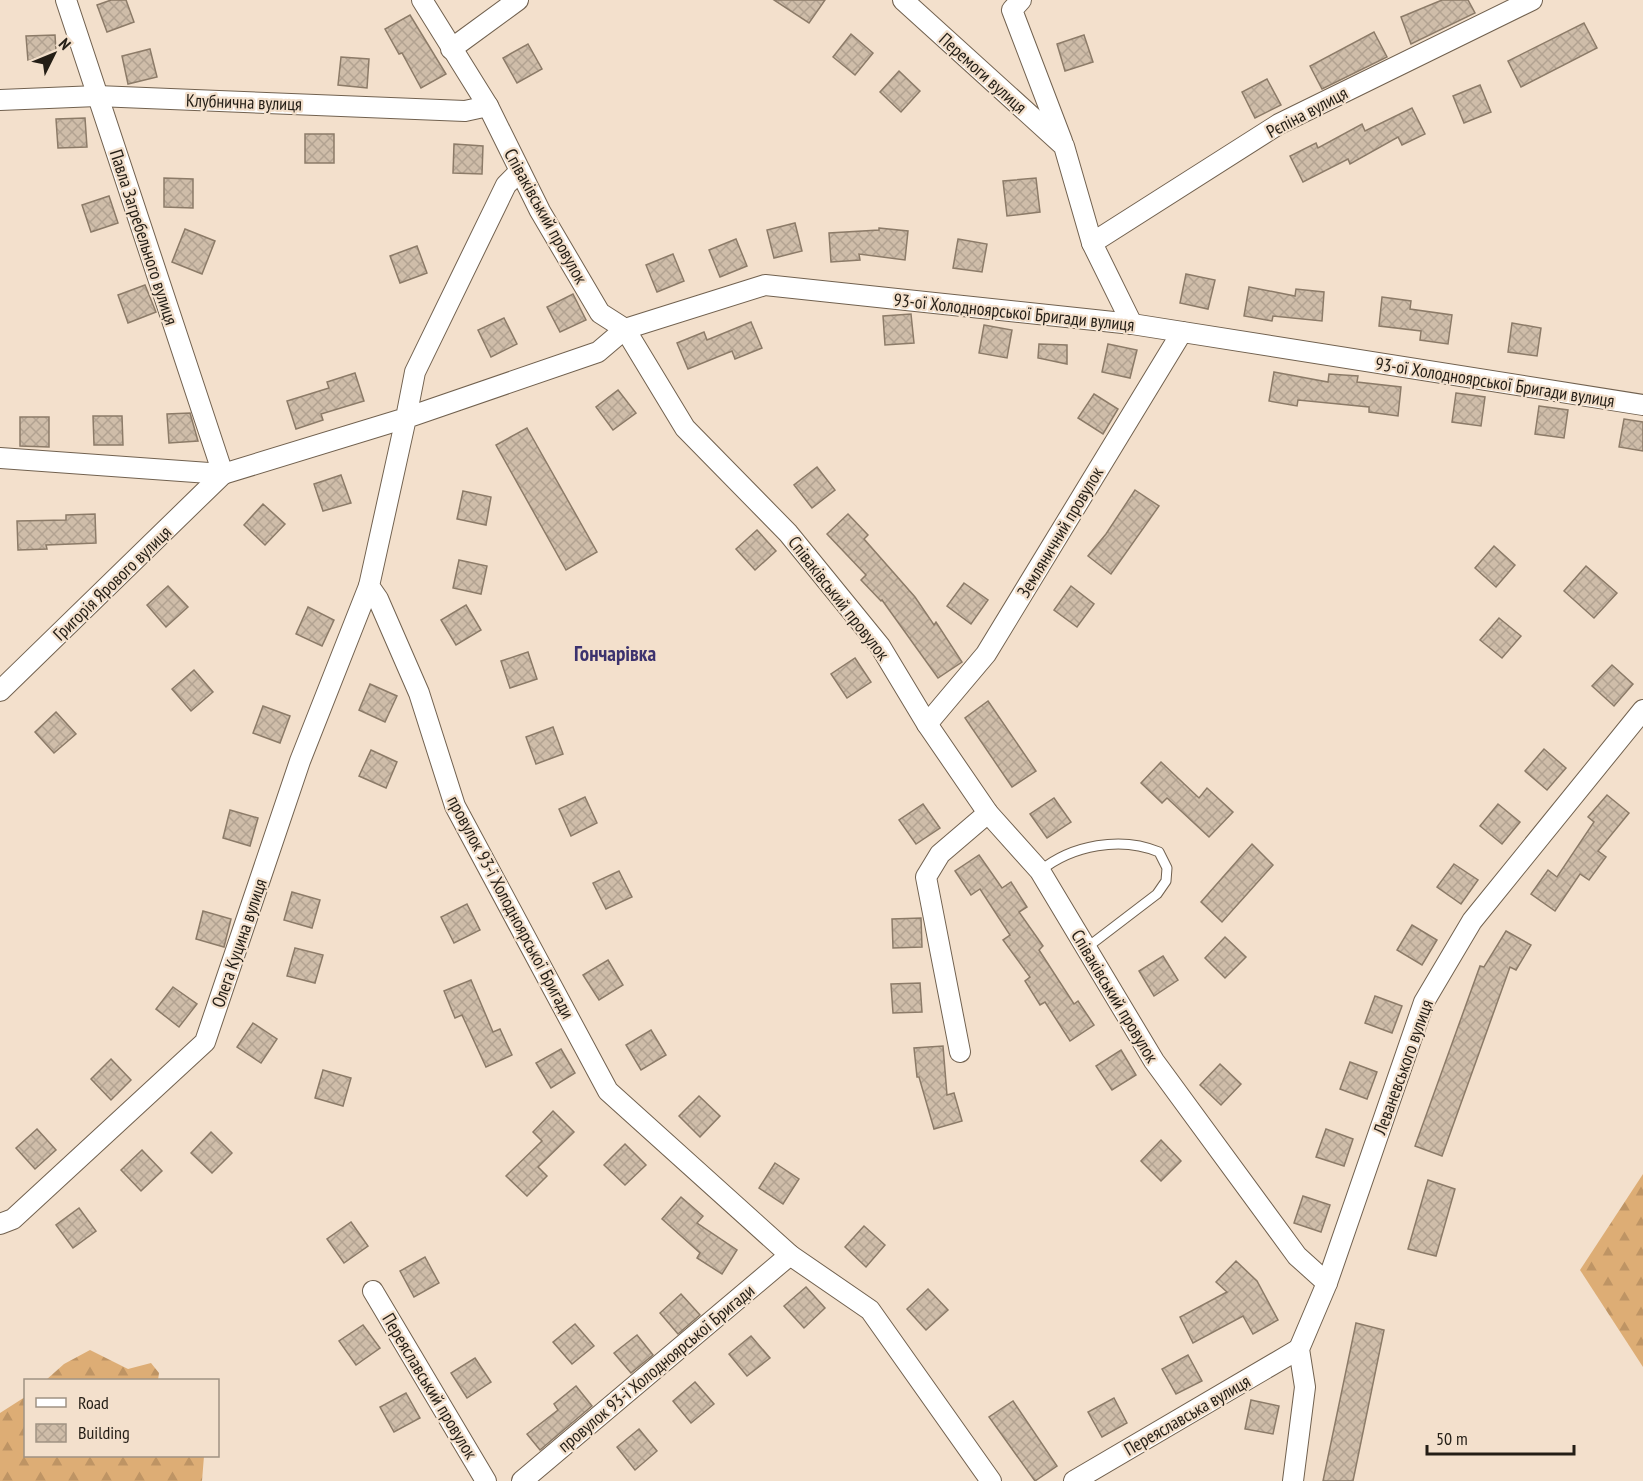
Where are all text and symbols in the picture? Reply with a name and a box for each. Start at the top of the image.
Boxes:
north arrow [24,24,84,84]
street label: Перемоги вулиця [934,28,1032,118]
text: N [55,34,75,54]
street label: Рєпіна вулиця [1262,81,1352,143]
street label: Клубнична вулиця [186,88,302,116]
street label: Співаківський провулок [499,144,593,288]
street label: Павла Загребельного вулиця [105,146,183,328]
street label: 93-ої Холодноярської Бригади вулиця [892,288,1136,336]
street label: 93-ої Холодноярської Бригади вулиця [1374,352,1616,412]
street label: Земляничний провулок [1012,462,1108,602]
street label: Григорія Ярового вулиця [48,521,176,645]
street label: Співаківський провулок [783,531,895,665]
district label: Гончарівка [574,640,656,667]
street label: провулок 93-ї Холодноярської Бригади [442,791,580,1023]
street label: Олега Куцина вулиця [206,876,272,1010]
street label: Співаківський провулок [1066,925,1164,1067]
street label: Леваневського вулиця [1368,996,1438,1139]
street label: провулок 93-ї Холодноярської Бригади [553,1279,759,1457]
street label: Переяславський провулок [377,1309,483,1463]
street label: Переяславська вулиця [1120,1369,1254,1461]
legend [24,1379,219,1457]
text: Road [78,1391,109,1414]
scale bar [1427,1418,1574,1456]
text: Building [78,1421,130,1444]
text: 50 m [1436,1427,1468,1450]

